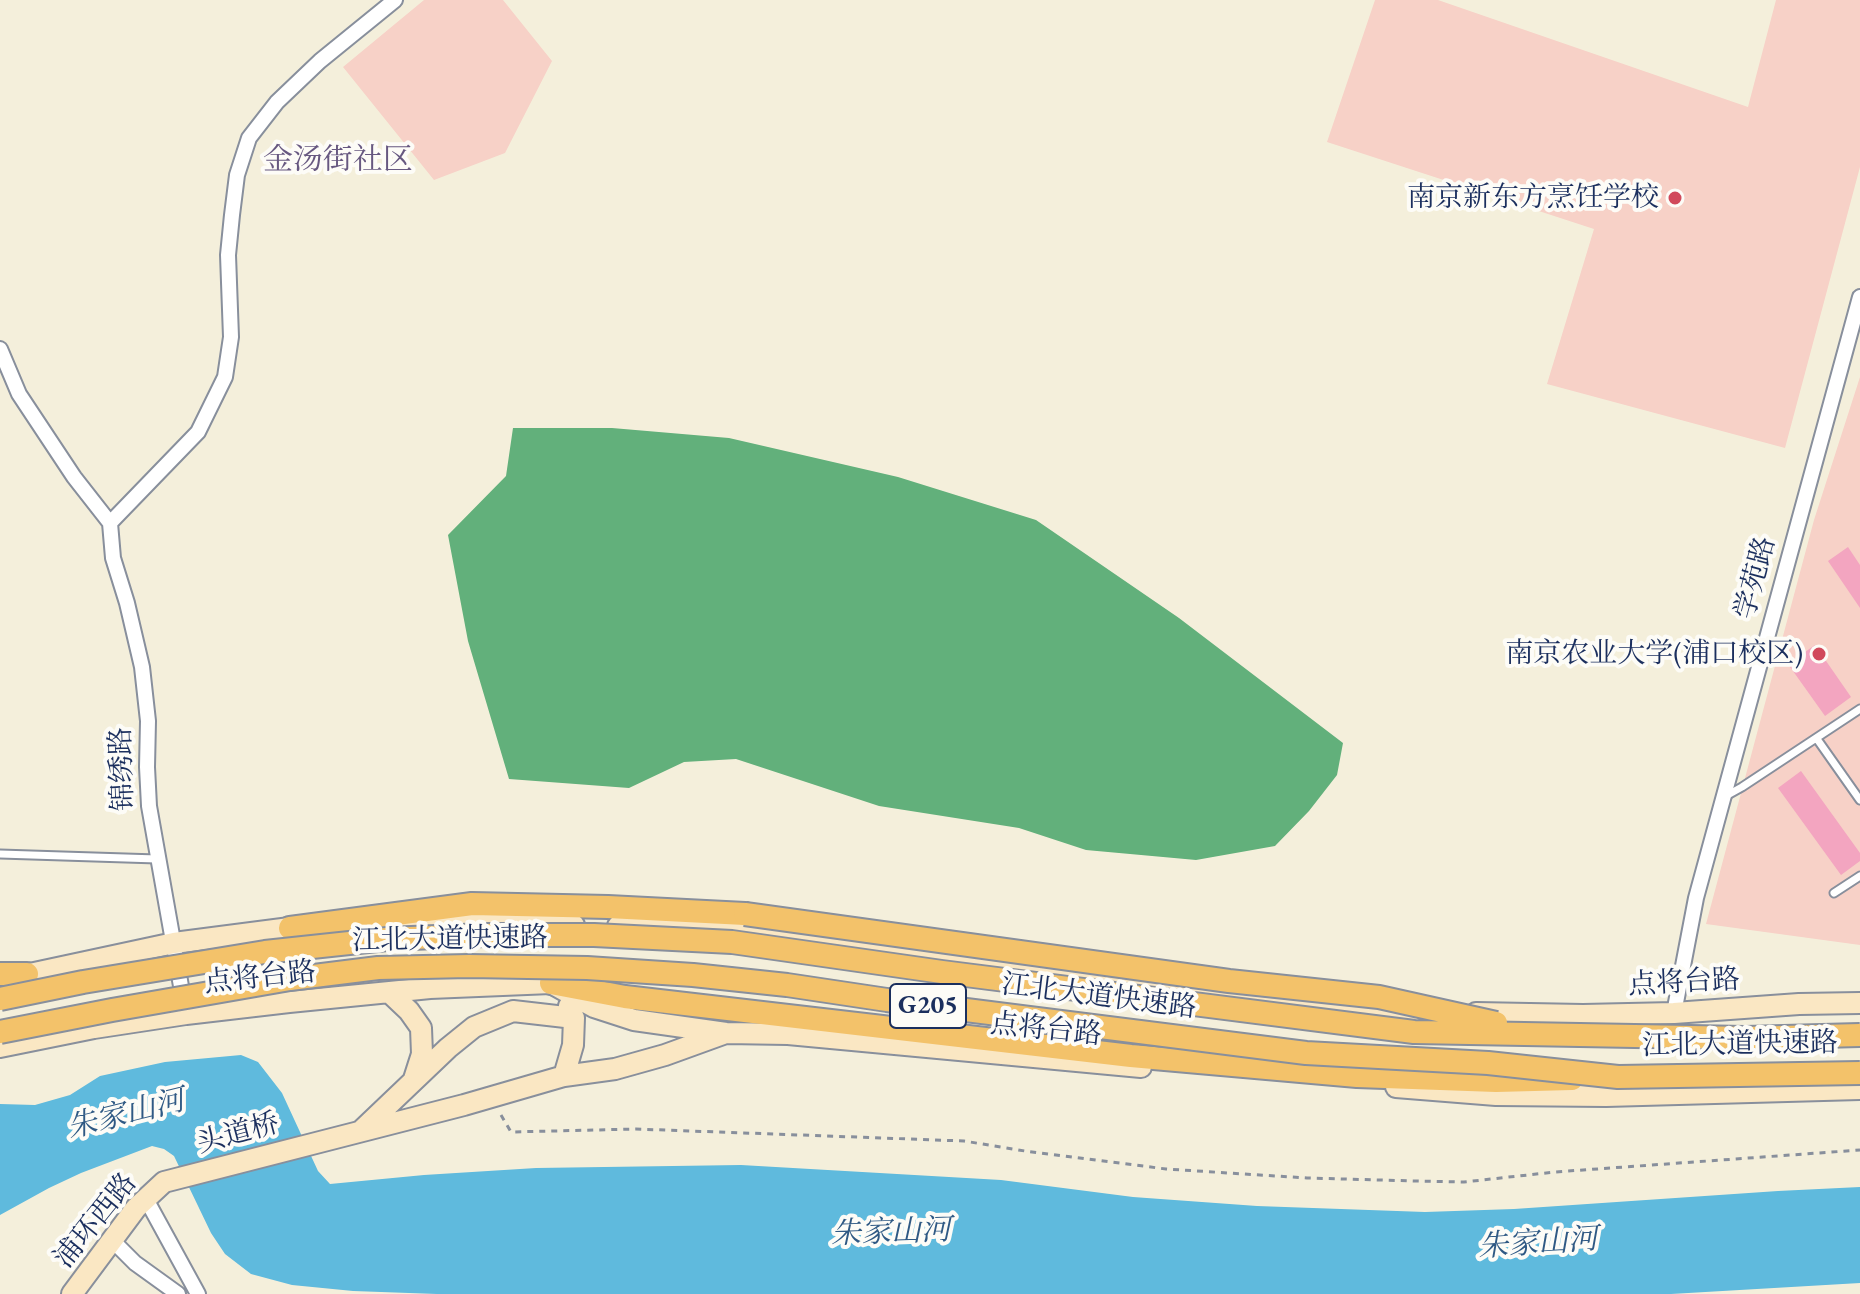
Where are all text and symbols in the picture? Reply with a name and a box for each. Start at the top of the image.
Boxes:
district label: 金汤街社区 [263,143,413,179]
place label: 南京新东方烹饪学校 [1407,181,1659,215]
marker: 南京新东方烹饪学校 [1666,189,1684,207]
street label: 学苑路 [1729,533,1783,623]
place label: 南京农业大学(浦口校区) [1505,637,1803,671]
marker: 南京农业大学(浦口校区) [1810,645,1828,663]
street label: 锦绣路 [105,726,141,812]
street label: 江北大道快速路 [352,921,548,959]
street label: 点将台路 [203,955,317,1001]
street label: 点将台路 [1627,963,1741,1003]
street label: 江北大道快速路 [1000,968,1198,1026]
road number: G205 [890,984,966,1028]
street label: 点将台路 [989,1007,1103,1053]
street label: 江北大道快速路 [1642,1026,1838,1064]
water label: 朱家山河 [63,1083,189,1147]
street label: 头道桥 [193,1107,283,1161]
street label: 浦环西路 [48,1167,144,1275]
water label: 朱家山河 [830,1213,952,1253]
water label: 朱家山河 [1477,1222,1599,1266]

